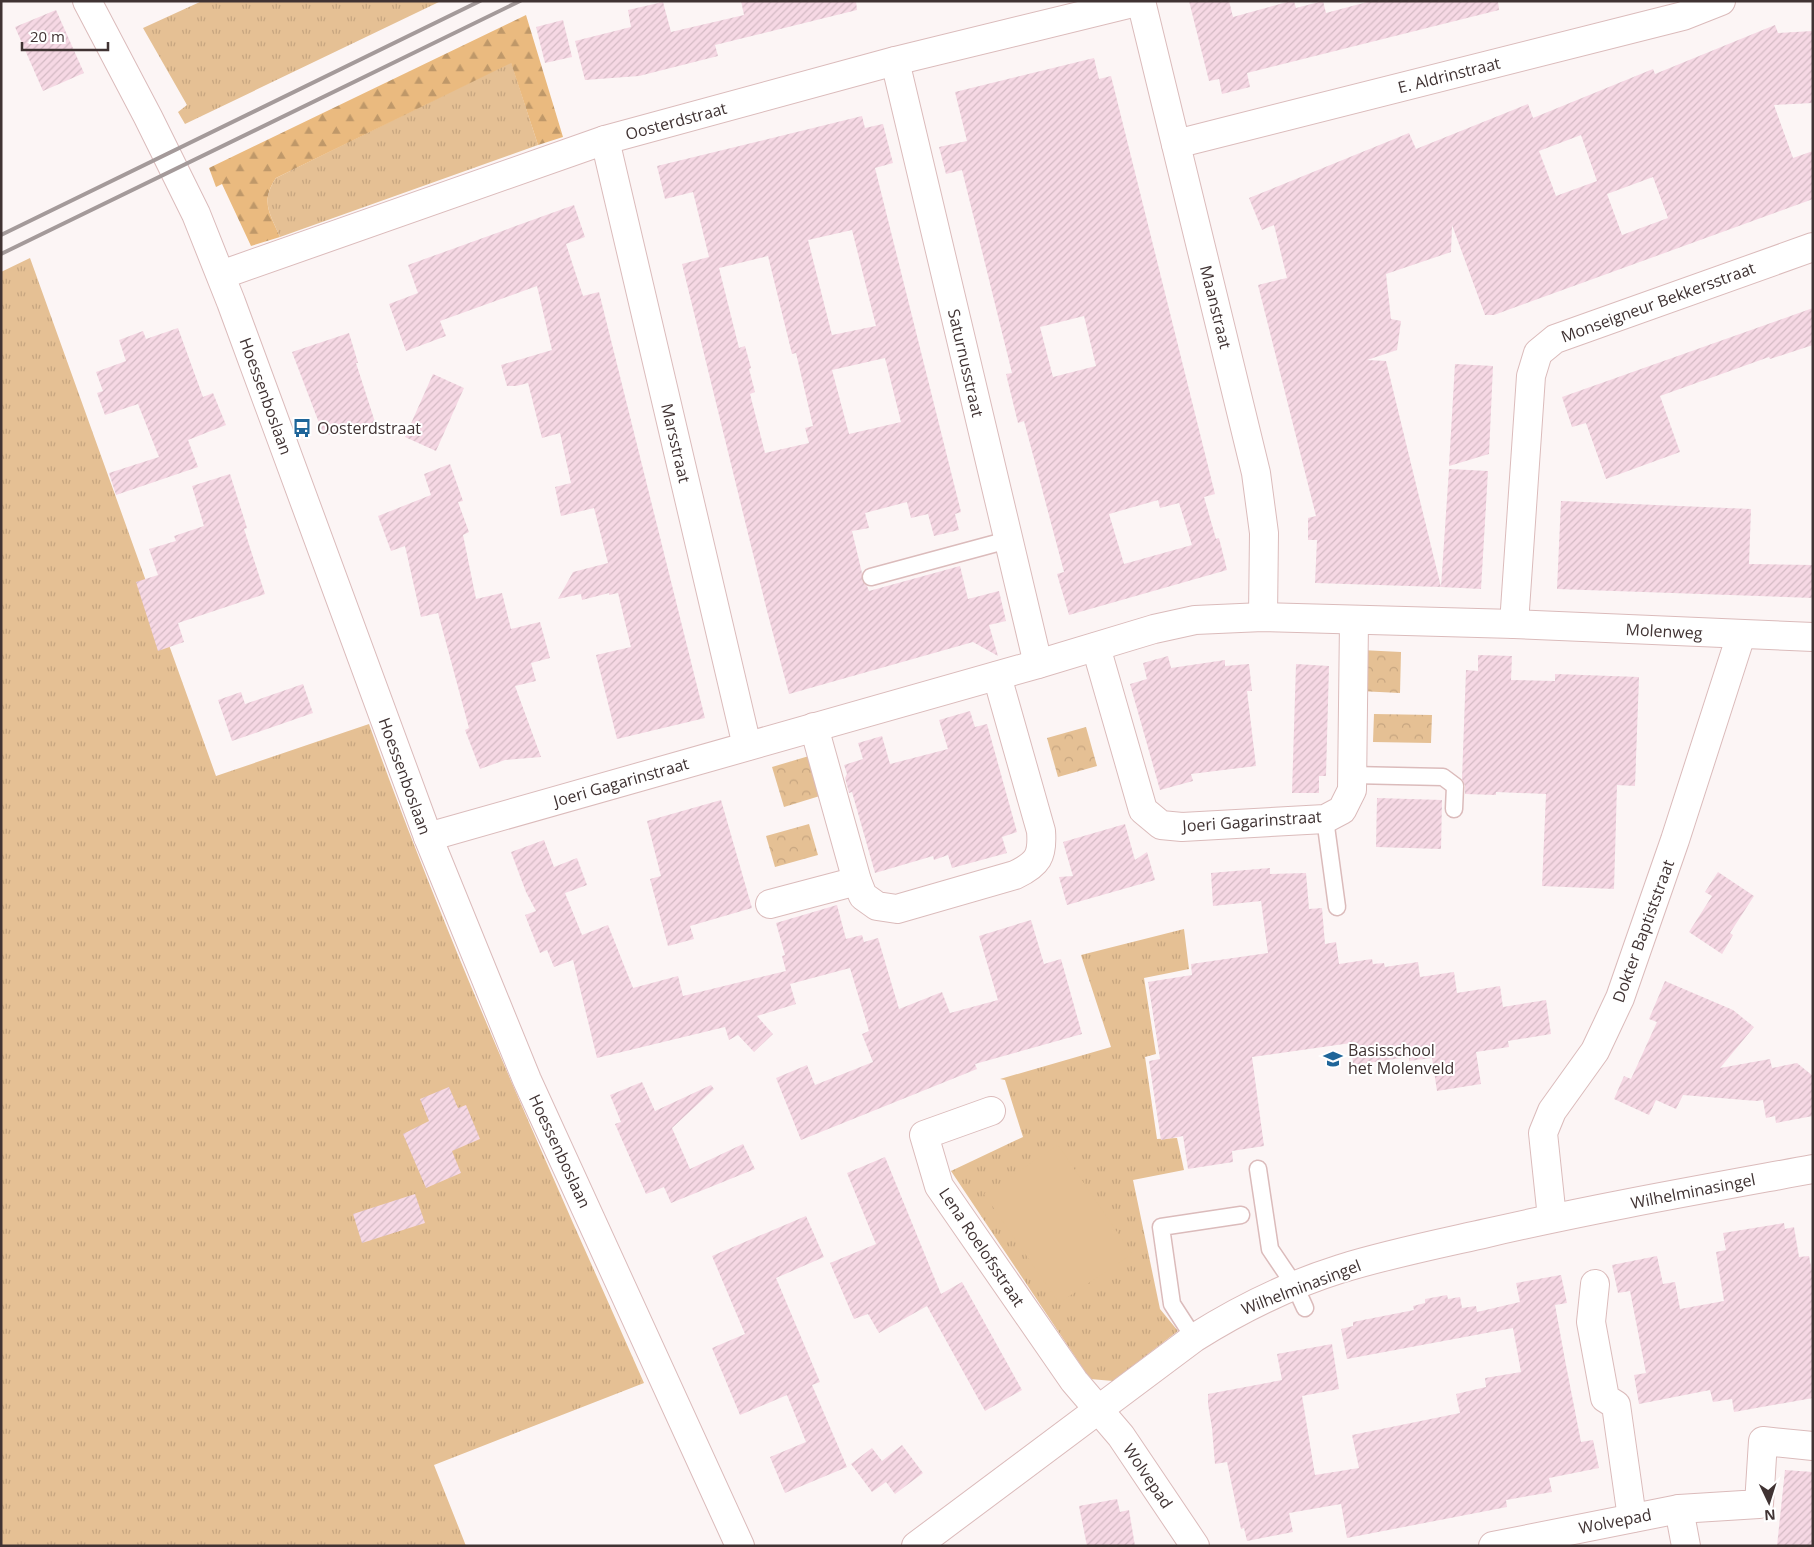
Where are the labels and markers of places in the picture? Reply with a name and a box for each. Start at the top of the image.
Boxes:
bus stop icon: Oosterdstraat [291,417,313,439]
place label: Oosterdstraat [317,417,421,439]
place label: Basisschool het Molenveld [1348,1039,1454,1079]
school or university icon: Basisschool het Molenveld [1322,1048,1344,1070]

